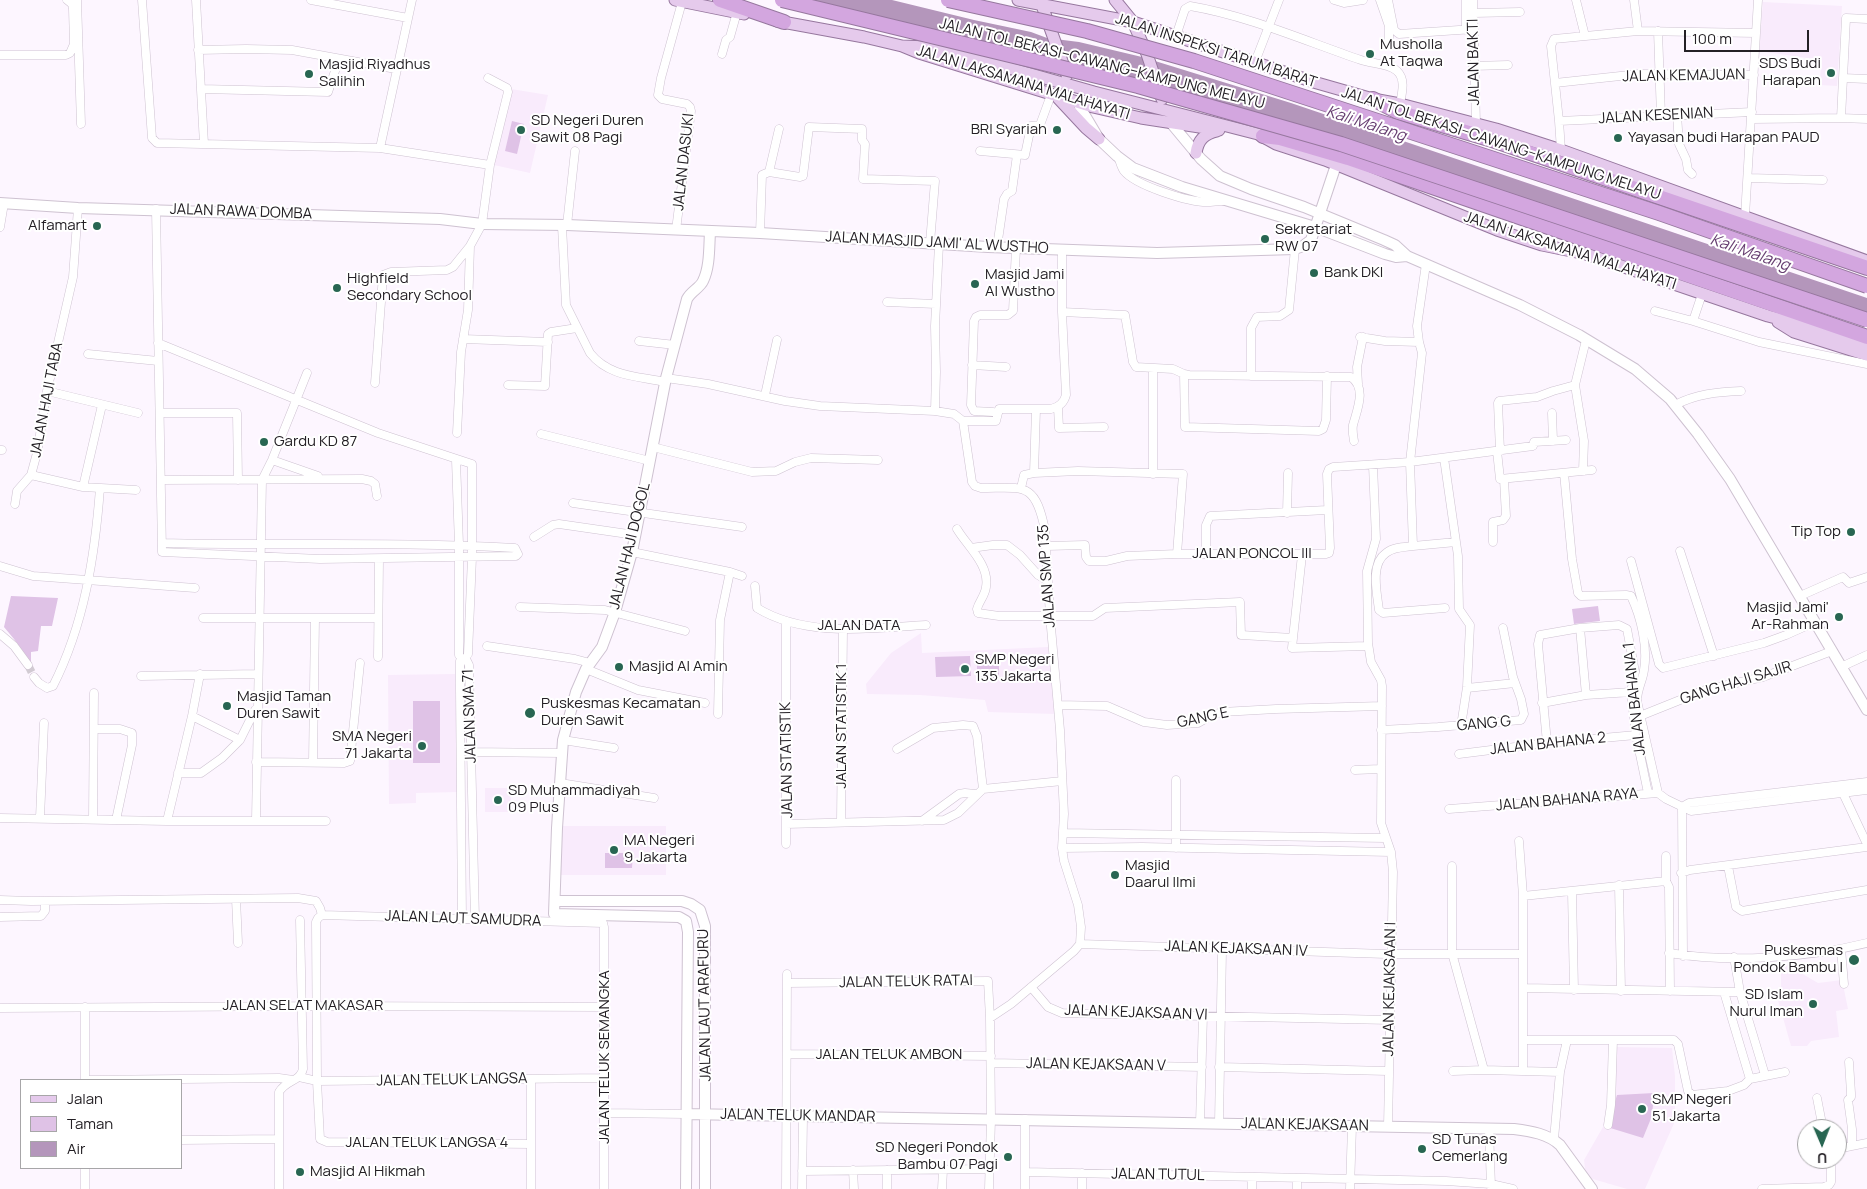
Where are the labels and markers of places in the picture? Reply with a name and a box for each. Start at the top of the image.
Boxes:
place label: Musholla At Taqwa [1380,36,1443,71]
marker: Musholla At Taqwa [1364,48,1376,60]
place label: SDS Budi Harapan [1759,55,1821,90]
place label: Masjid Riyadhus Salihin [319,56,430,91]
marker: SDS Budi Harapan [1825,67,1837,79]
marker: Masjid Riyadhus Salihin [303,68,315,80]
place label: SD Negeri Duren Sawit 08 Pagi [531,112,644,147]
place label: BRI Syariah [971,121,1047,139]
marker: SD Negeri Duren Sawit 08 Pagi [515,124,527,136]
marker: BRI Syariah [1051,124,1063,136]
place label: Yayasan budi Harapan PAUD [1628,129,1820,147]
marker: Yayasan budi Harapan PAUD [1612,132,1624,144]
place label: Alfamart [28,217,87,235]
marker: Alfamart [91,220,103,232]
place label: Sekretariat RW 07 [1275,221,1352,256]
marker: Sekretariat RW 07 [1259,233,1271,245]
place label: Bank DKI [1324,264,1383,282]
place label: Masjid Jami Al Wustho [985,266,1064,301]
marker: Bank DKI [1308,267,1320,279]
place label: Highfield Secondary School [347,270,472,305]
marker: Masjid Jami Al Wustho [969,278,981,290]
marker: Highfield Secondary School [331,282,343,294]
place label: Gardu KD 87 [274,433,357,451]
marker: Gardu KD 87 [258,436,270,448]
place label: Tip Top [1791,523,1841,541]
marker: Tip Top [1845,526,1857,538]
place label: Masjid Jami' Ar-Rahman [1747,599,1829,634]
marker: Masjid Jami' Ar-Rahman [1833,611,1845,623]
place label: SMP Negeri 135 Jakarta [975,651,1055,686]
place label: Masjid Al Amin [629,658,728,676]
marker: Masjid Al Amin [613,661,625,673]
marker: SMP Negeri 135 Jakarta [959,663,971,675]
place label: Masjid Taman Duren Sawit [237,688,331,723]
place label: Puskesmas Kecamatan Duren Sawit [541,695,701,730]
marker: Masjid Taman Duren Sawit [221,700,233,712]
marker: Puskesmas Kecamatan Duren Sawit [523,706,537,720]
place label: SMA Negeri 71 Jakarta [332,728,412,763]
marker: SMA Negeri 71 Jakarta [416,740,428,752]
place label: SD Muhammadiyah 09 Plus [508,782,640,817]
marker: SD Muhammadiyah 09 Plus [492,794,504,806]
place label: MA Negeri 9 Jakarta [624,832,695,867]
marker: MA Negeri 9 Jakarta [608,844,620,856]
place label: Masjid Daarul Ilmi [1125,857,1196,892]
marker: Masjid Daarul Ilmi [1109,869,1121,881]
place label: Puskesmas Pondok Bambu I [1734,942,1843,977]
marker: Puskesmas Pondok Bambu I [1847,953,1861,967]
place label: SD Islam Nurul Iman [1730,986,1803,1021]
marker: SD Islam Nurul Iman [1807,998,1819,1010]
place label: SMP Negeri 51 Jakarta [1652,1091,1732,1126]
marker: SMP Negeri 51 Jakarta [1636,1103,1648,1115]
place label: SD Tunas Cemerlang [1432,1131,1508,1166]
place label: SD Negeri Pondok Bambu 07 Pagi [875,1139,998,1174]
marker: SD Tunas Cemerlang [1416,1143,1428,1155]
marker: SD Negeri Pondok Bambu 07 Pagi [1002,1151,1014,1163]
place label: Masjid Al Hikmah [310,1163,425,1181]
marker: Masjid Al Hikmah [294,1166,306,1178]

